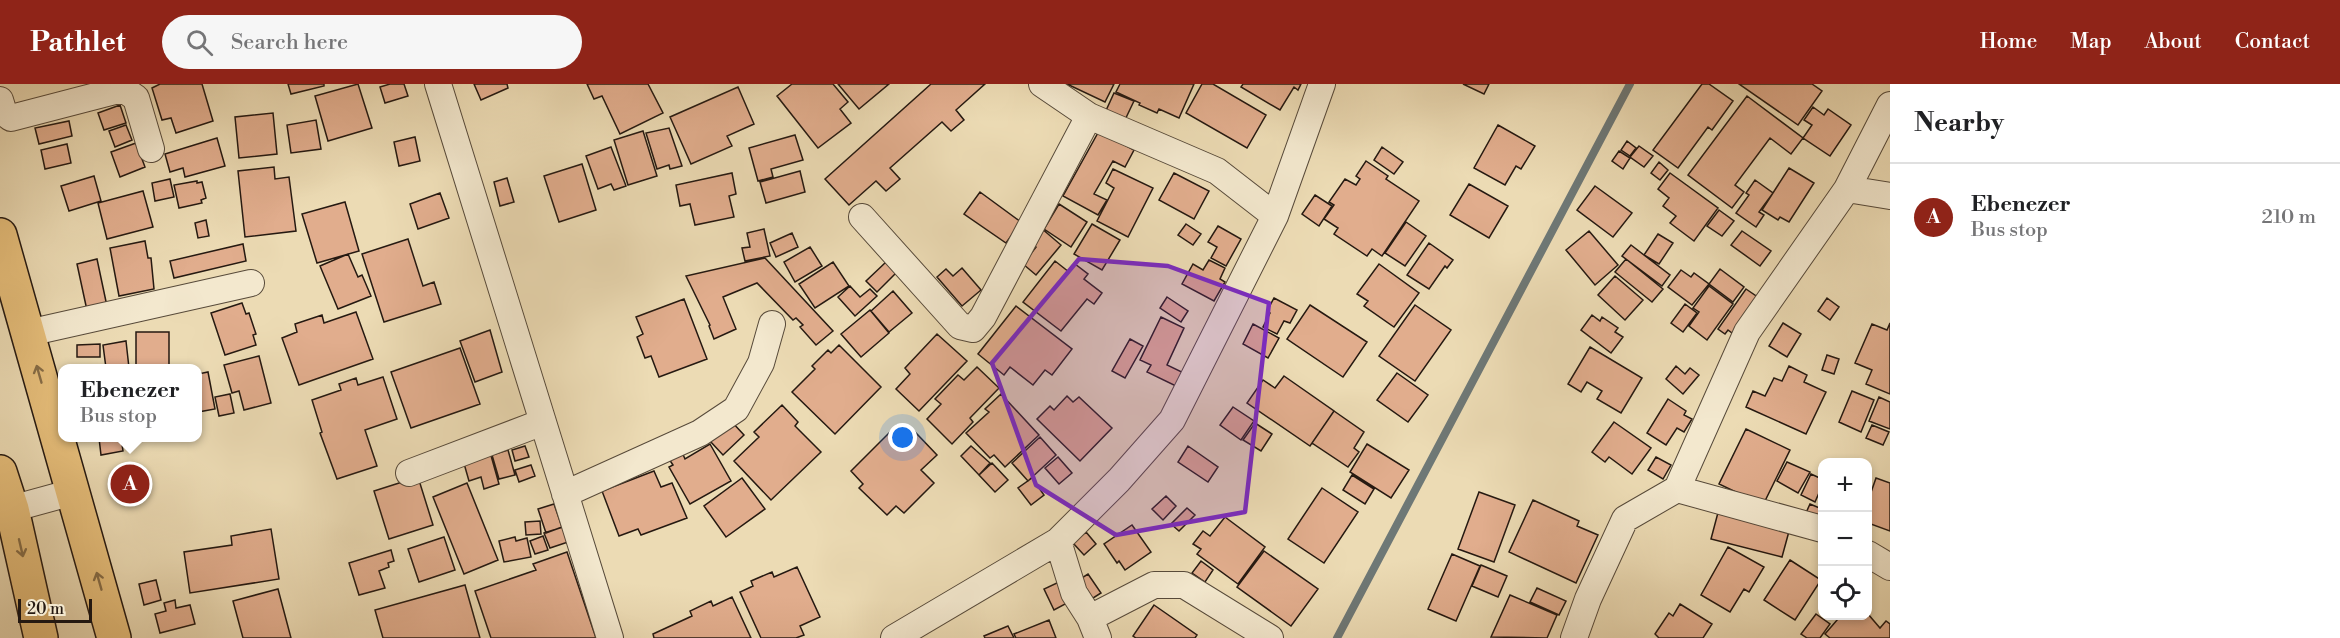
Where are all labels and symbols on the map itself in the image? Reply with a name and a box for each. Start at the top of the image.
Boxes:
one-way arrow [33,365,45,384]
your location [888,423,917,452]
pin: A [110,462,150,506]
one-way arrow [15,539,27,558]
one-way arrow [93,572,104,591]
scale bar [18,596,92,624]

